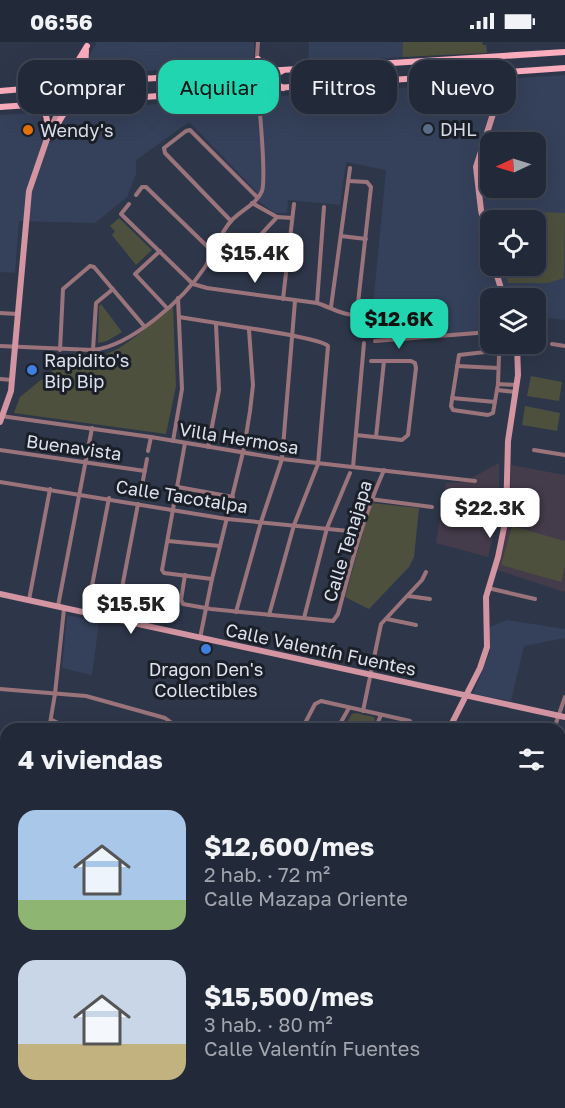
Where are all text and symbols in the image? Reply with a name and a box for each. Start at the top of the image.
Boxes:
text: 06:56 [30,8,93,35]
chip: Comprar [18,60,146,114]
chip: Alquilar [158,60,279,114]
chip: Filtros [291,60,397,114]
chip: Nuevo [409,60,516,114]
place label: DHL [440,118,477,140]
place label: Wendy's [40,119,113,141]
marker: DHL [421,122,435,136]
marker: Wendy's [21,123,35,137]
north arrow [480,132,546,198]
map controls [480,132,546,354]
button: locate [480,210,546,276]
pin: $15.4K [206,233,304,284]
text: $15.4K [220,240,290,264]
button: layers [480,288,546,354]
pin: $12.6K [350,299,448,350]
text: $12.6K [364,306,434,330]
place label: Rapidito's Bip Bip [44,349,129,392]
marker: Rapidito's Bip Bip [25,363,39,377]
street label: Villa Hermosa [178,418,300,458]
street label: Buenavista [25,429,123,465]
street label: Calle Tacotalpa [114,475,250,517]
street label: Calle Tenajapa [318,477,376,605]
pin: $22.3K [441,488,539,539]
text: $22.3K [455,495,525,519]
pin: $15.5K [82,584,180,635]
text: $15.5K [97,591,166,615]
street label: Calle Valentín Fuentes [224,618,418,680]
marker: Dragon Den's Collectibles [199,642,213,656]
place label: Dragon Den's Collectibles [149,658,263,701]
icon: filters [515,743,548,776]
text: 4 viviendas [18,744,163,775]
text: $12,600/mes [204,831,374,862]
icon: home [66,834,138,906]
text: 2 hab. · 72 m² [204,862,330,886]
text: Calle Mazapa Oriente [204,886,408,910]
text: $15,500/mes [204,981,374,1012]
icon: home [66,984,138,1056]
text: 3 hab. · 80 m² [204,1012,333,1036]
text: Calle Valentín Fuentes [204,1036,420,1060]

